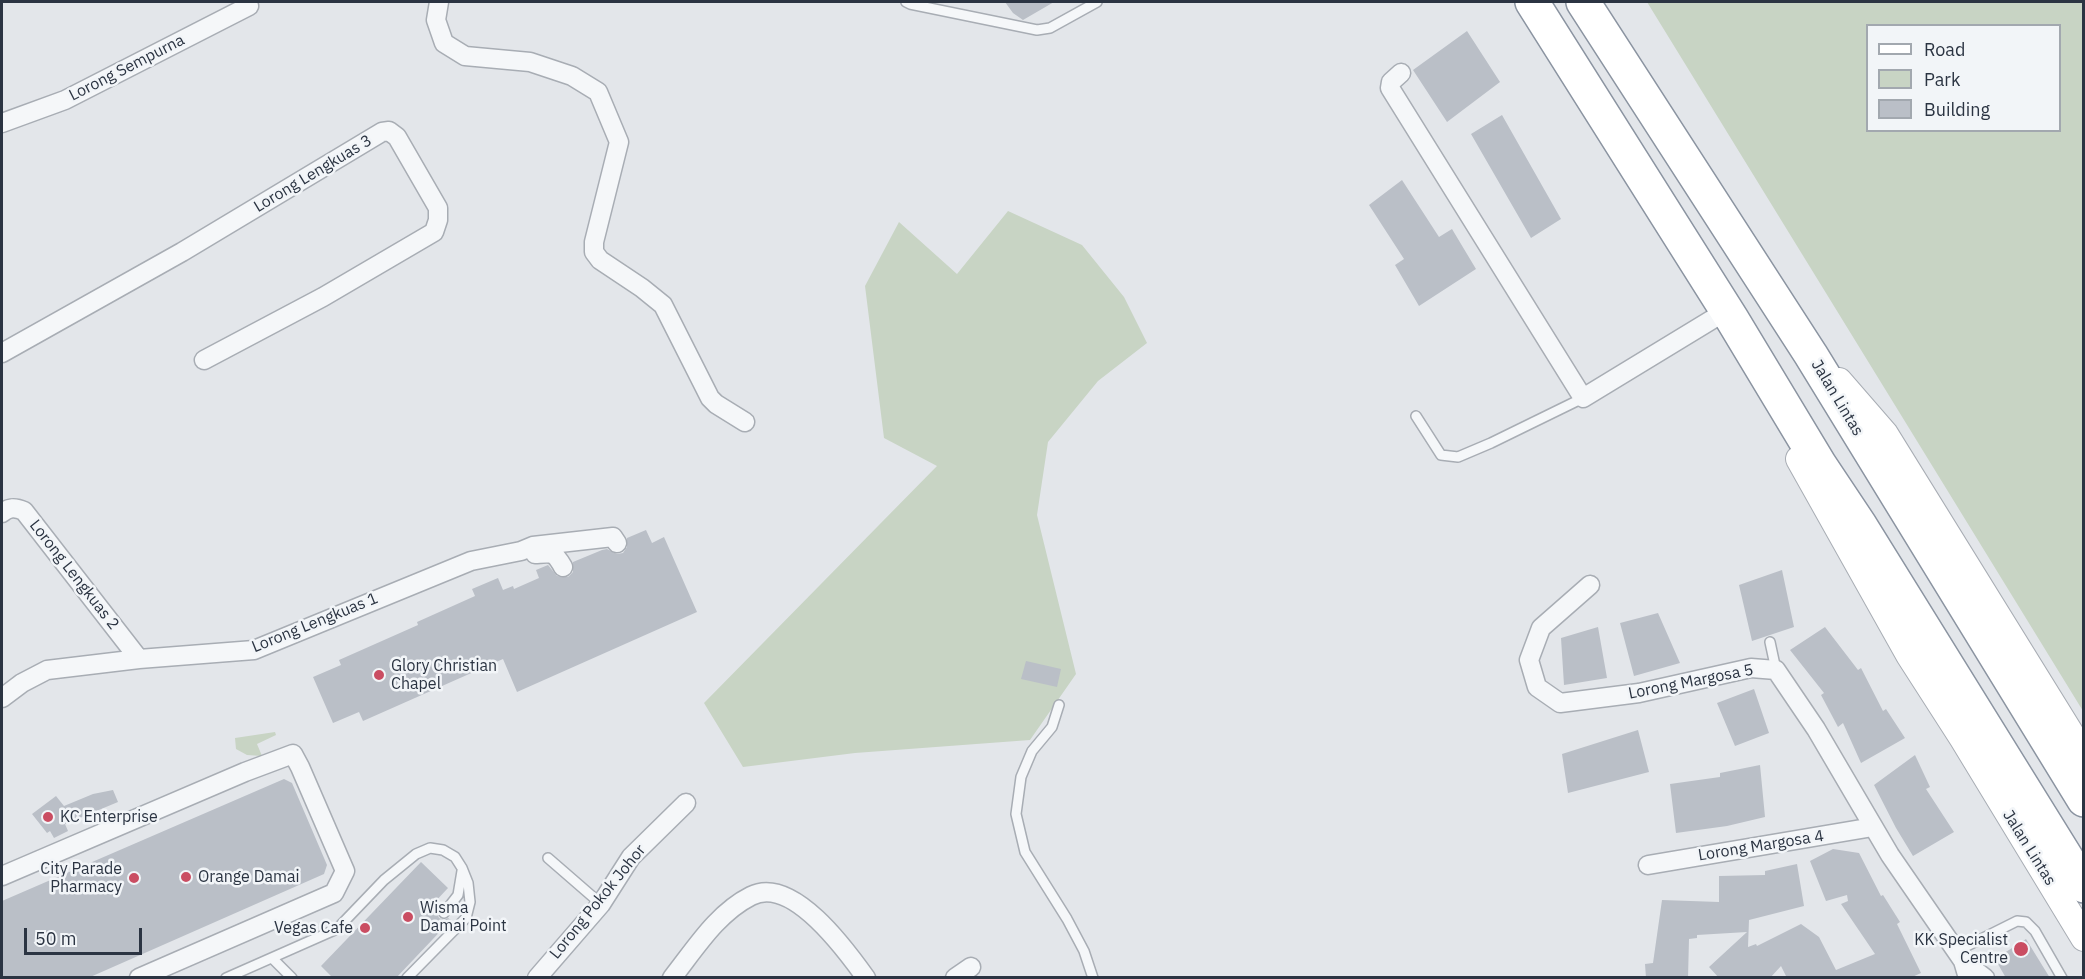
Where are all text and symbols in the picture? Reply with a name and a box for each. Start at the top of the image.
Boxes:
legend [1866,24,2061,132]
street label: Lorong Sempurna [66,31,188,105]
text: Road [1924,38,1965,61]
text: Park [1924,68,1960,91]
text: Building [1924,98,1990,121]
street label: Lorong Lengkuas 3 [251,131,375,217]
street label: Jalan Lintas [1807,356,1867,440]
street label: Lorong Lengkuas 2 [25,516,123,634]
street label: Lorong Lengkuas 1 [249,589,381,657]
place label: Glory Christian Chapel [391,656,497,694]
street label: Lorong Margosa 5 [1627,660,1755,704]
marker: Glory Christian Chapel [372,668,386,682]
place label: KC Enterprise [60,807,158,827]
street label: Jalan Lintas [1998,807,2060,889]
marker: KC Enterprise [41,810,55,824]
street label: Lorong Margosa 4 [1697,827,1825,865]
street label: Lorong Pokok Johor [546,841,650,963]
place label: City Parade Pharmacy [40,859,122,897]
place label: Orange Damai [198,867,299,887]
marker: Orange Damai [179,870,193,884]
marker: City Parade Pharmacy [127,871,141,885]
place label: Wisma Damai Point [420,898,507,936]
marker: Wisma Damai Point [401,910,415,924]
scale bar [27,916,146,954]
place label: Vegas Cafe [274,918,353,938]
marker: Vegas Cafe [358,921,372,935]
text: 50 m [35,927,77,950]
place label: KK Specialist Centre [1914,930,2008,968]
marker: KK Specialist Centre [2012,940,2030,958]

